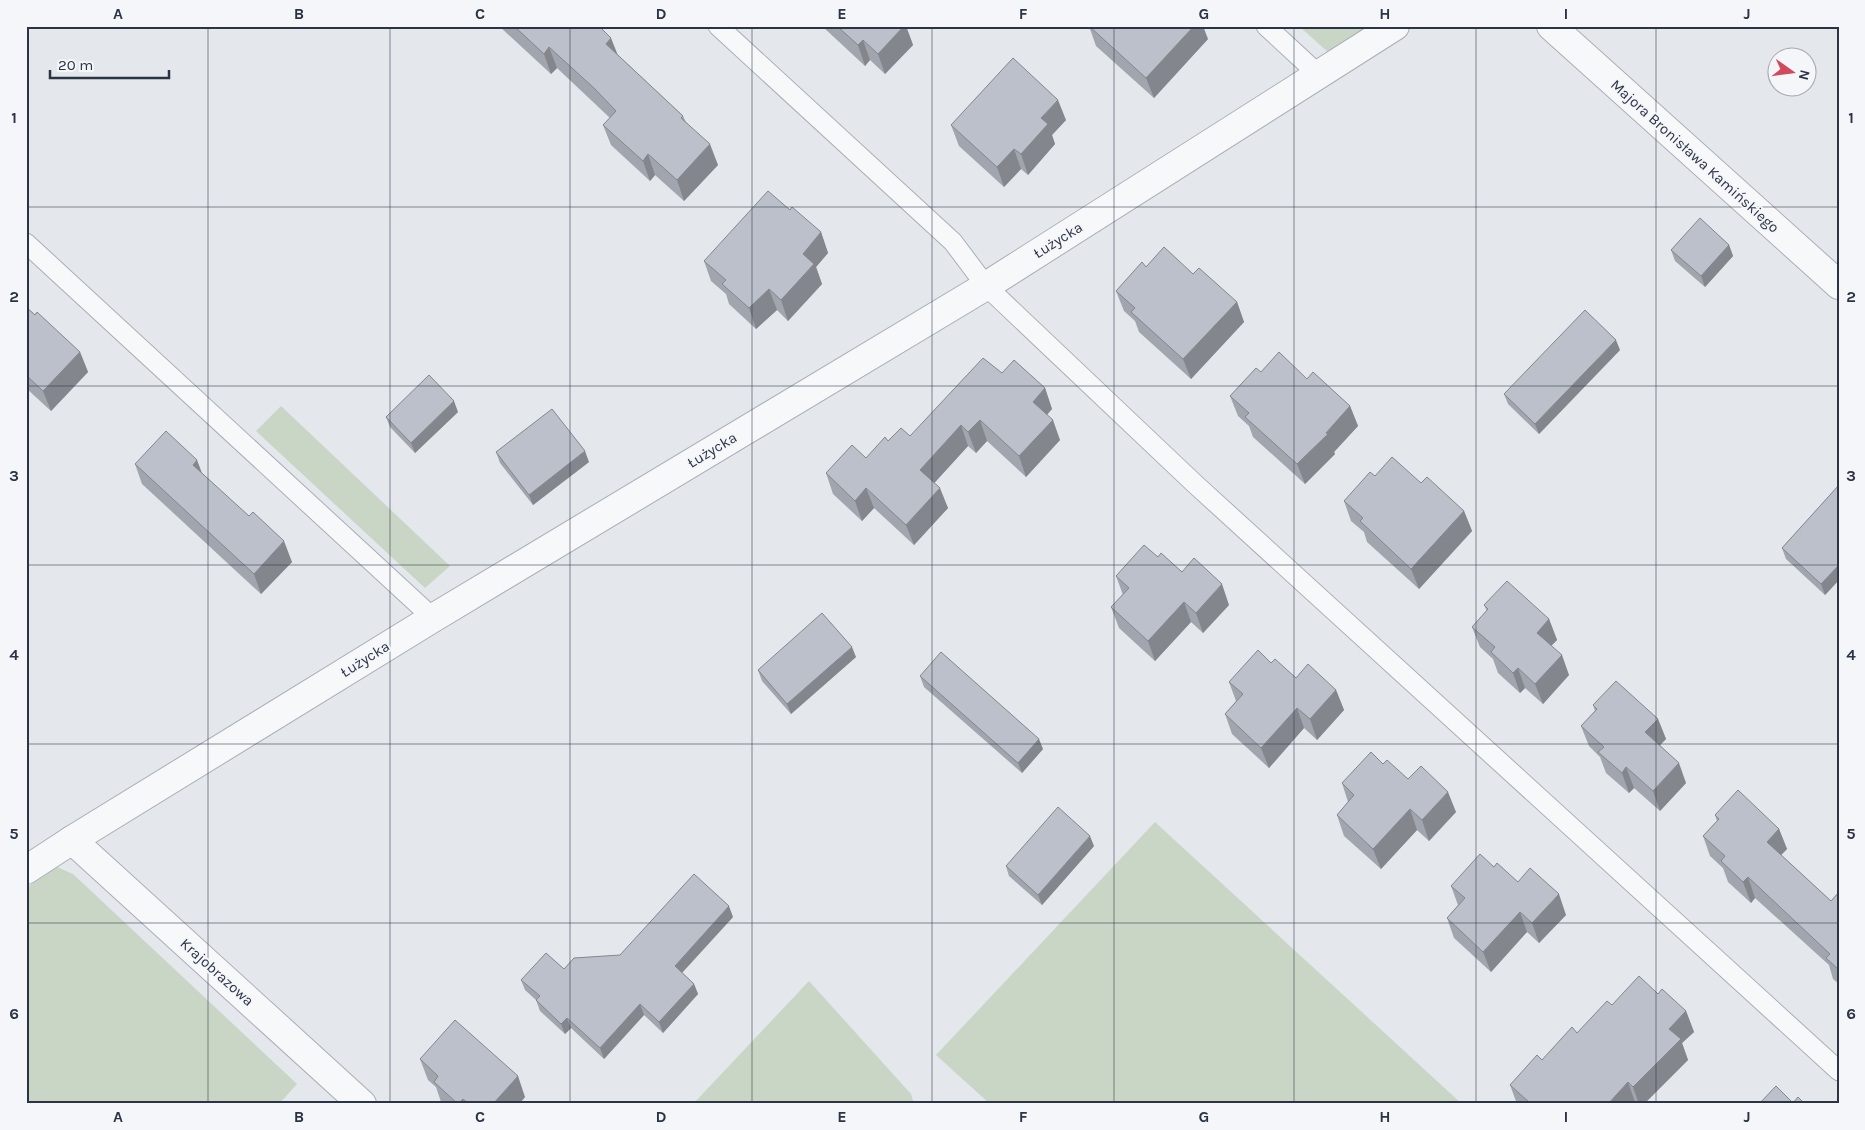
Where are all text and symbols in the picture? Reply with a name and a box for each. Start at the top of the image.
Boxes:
text: A [113,4,123,23]
text: B [294,4,304,23]
text: C [475,4,485,23]
text: D [656,4,667,23]
text: E [837,4,847,23]
text: F [1019,4,1028,23]
text: G [1199,4,1209,23]
text: H [1379,4,1391,23]
text: I [1564,4,1568,23]
text: J [1743,4,1751,23]
scale bar [50,48,169,80]
north arrow [1768,48,1818,98]
text: 20 m [58,56,93,74]
text: N [1795,68,1814,82]
street label: Majora Bronisława Kamińskiego [1607,75,1783,237]
text: 1 [11,108,17,127]
text: 1 [1848,108,1854,127]
street label: Łużycka [1030,218,1086,262]
text: 2 [9,287,19,306]
text: 2 [1846,287,1856,306]
street label: Łużycka [684,428,740,472]
text: 3 [9,466,19,485]
text: 3 [1846,466,1856,485]
street label: Łużycka [337,637,393,681]
text: 4 [9,645,19,664]
text: 4 [1846,645,1856,664]
text: 5 [9,824,19,843]
text: 5 [1846,824,1856,843]
street label: Krajobrazowa [177,934,257,1010]
text: 6 [9,1004,19,1023]
text: 6 [1846,1004,1856,1023]
text: A [113,1107,123,1126]
text: B [294,1107,304,1126]
text: C [475,1107,485,1126]
text: D [656,1107,667,1126]
text: E [837,1107,847,1126]
text: F [1019,1107,1028,1126]
text: G [1199,1107,1209,1126]
text: H [1379,1107,1391,1126]
text: I [1564,1107,1568,1126]
text: J [1743,1107,1751,1126]

